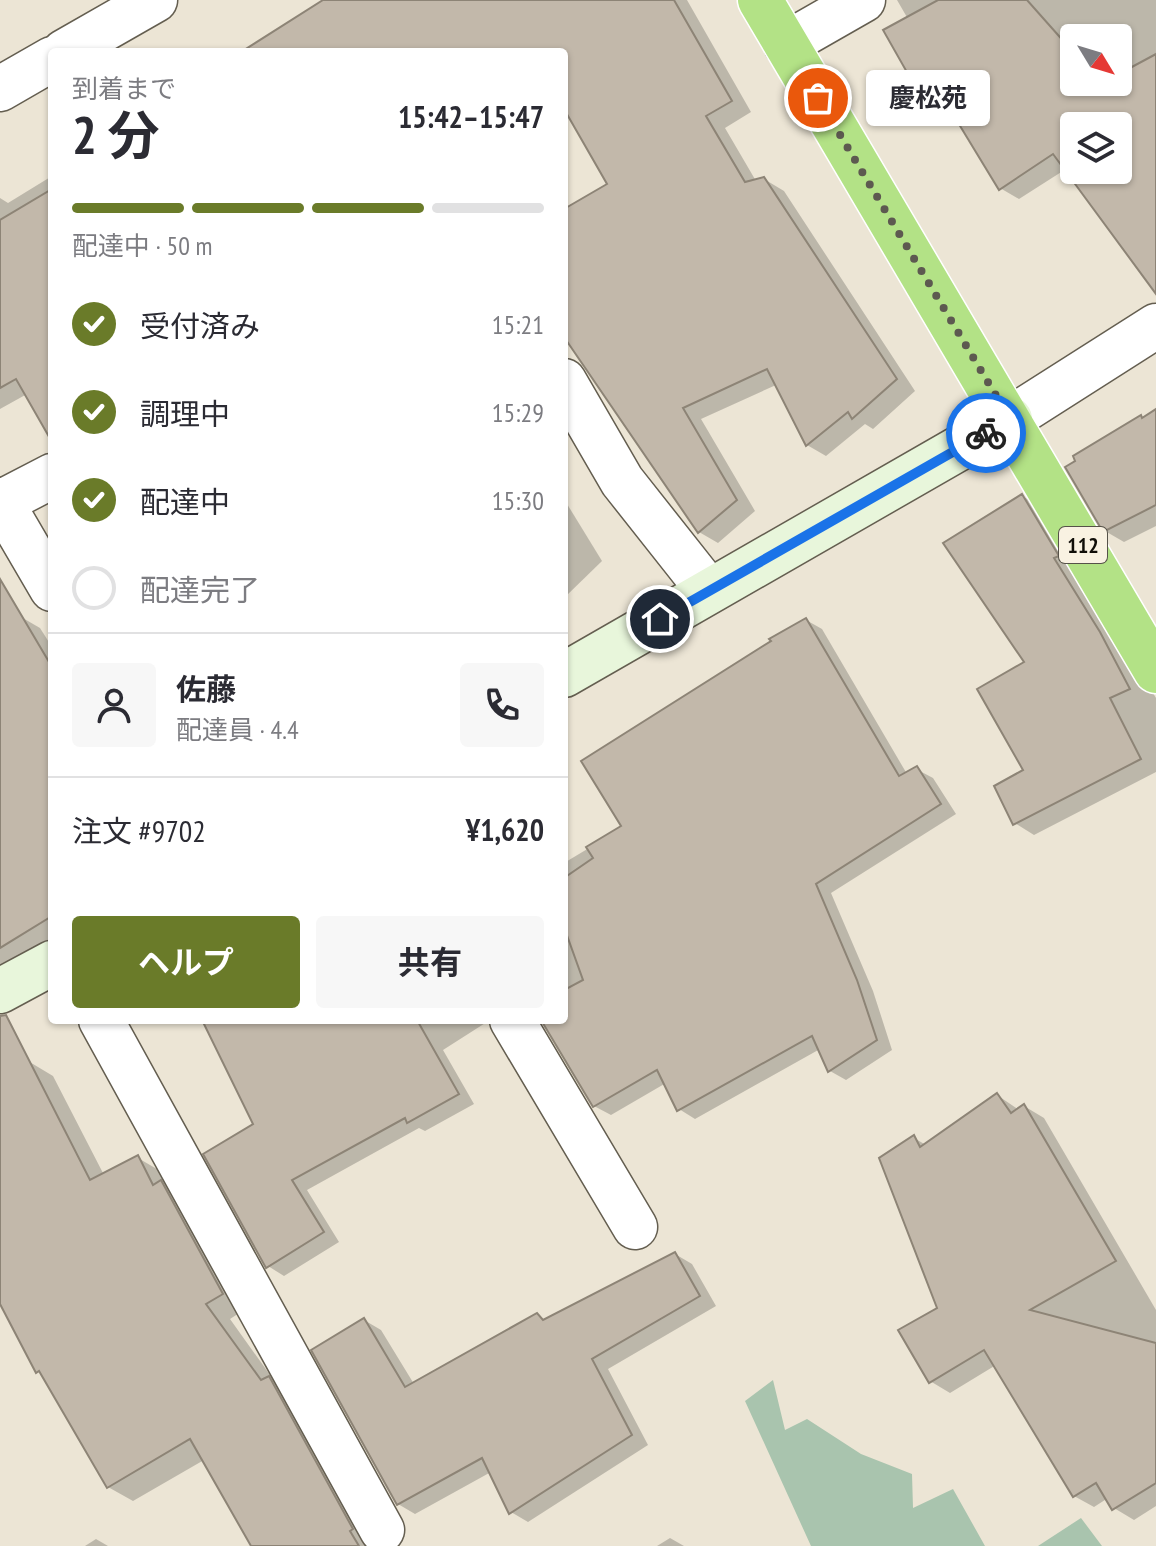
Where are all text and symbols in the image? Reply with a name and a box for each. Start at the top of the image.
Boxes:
north arrow [1060,24,1132,96]
map controls [1060,24,1132,184]
pin [784,64,852,132]
callout: 慶松苑 [866,70,990,126]
text: 到着まで [72,72,176,105]
icon: bag [796,76,840,120]
text: 慶松苑 [889,81,967,114]
text: 15:42–15:47 [398,97,544,136]
text: 2 分 [72,101,160,168]
button: layers [1060,112,1132,184]
text: 配達中 · 50 m [72,229,212,262]
icon: check [72,302,116,346]
text: 受付済み [140,306,260,345]
text: 15:21 [492,308,544,341]
icon: check [72,390,116,434]
courier [946,393,1026,473]
text: 調理中 [140,394,230,433]
text: 15:29 [492,396,544,429]
icon: bike [964,411,1008,455]
icon: check [72,478,116,522]
text: 配達中 [140,482,230,521]
text: 15:30 [492,484,544,517]
road number: 112 [1059,527,1107,563]
text: 配達完了 [140,570,260,609]
pin [626,585,694,653]
icon: home [638,597,682,641]
button: person [72,663,156,747]
button: phone [460,663,544,747]
text: 佐藤 [176,669,236,708]
text: 配達員 · 4.4 [176,713,299,746]
text: ¥1,620 [466,810,544,849]
text: 注文 #9702 [72,811,206,850]
button: ヘルプ [72,916,300,1008]
button: 共有 [316,916,544,1008]

